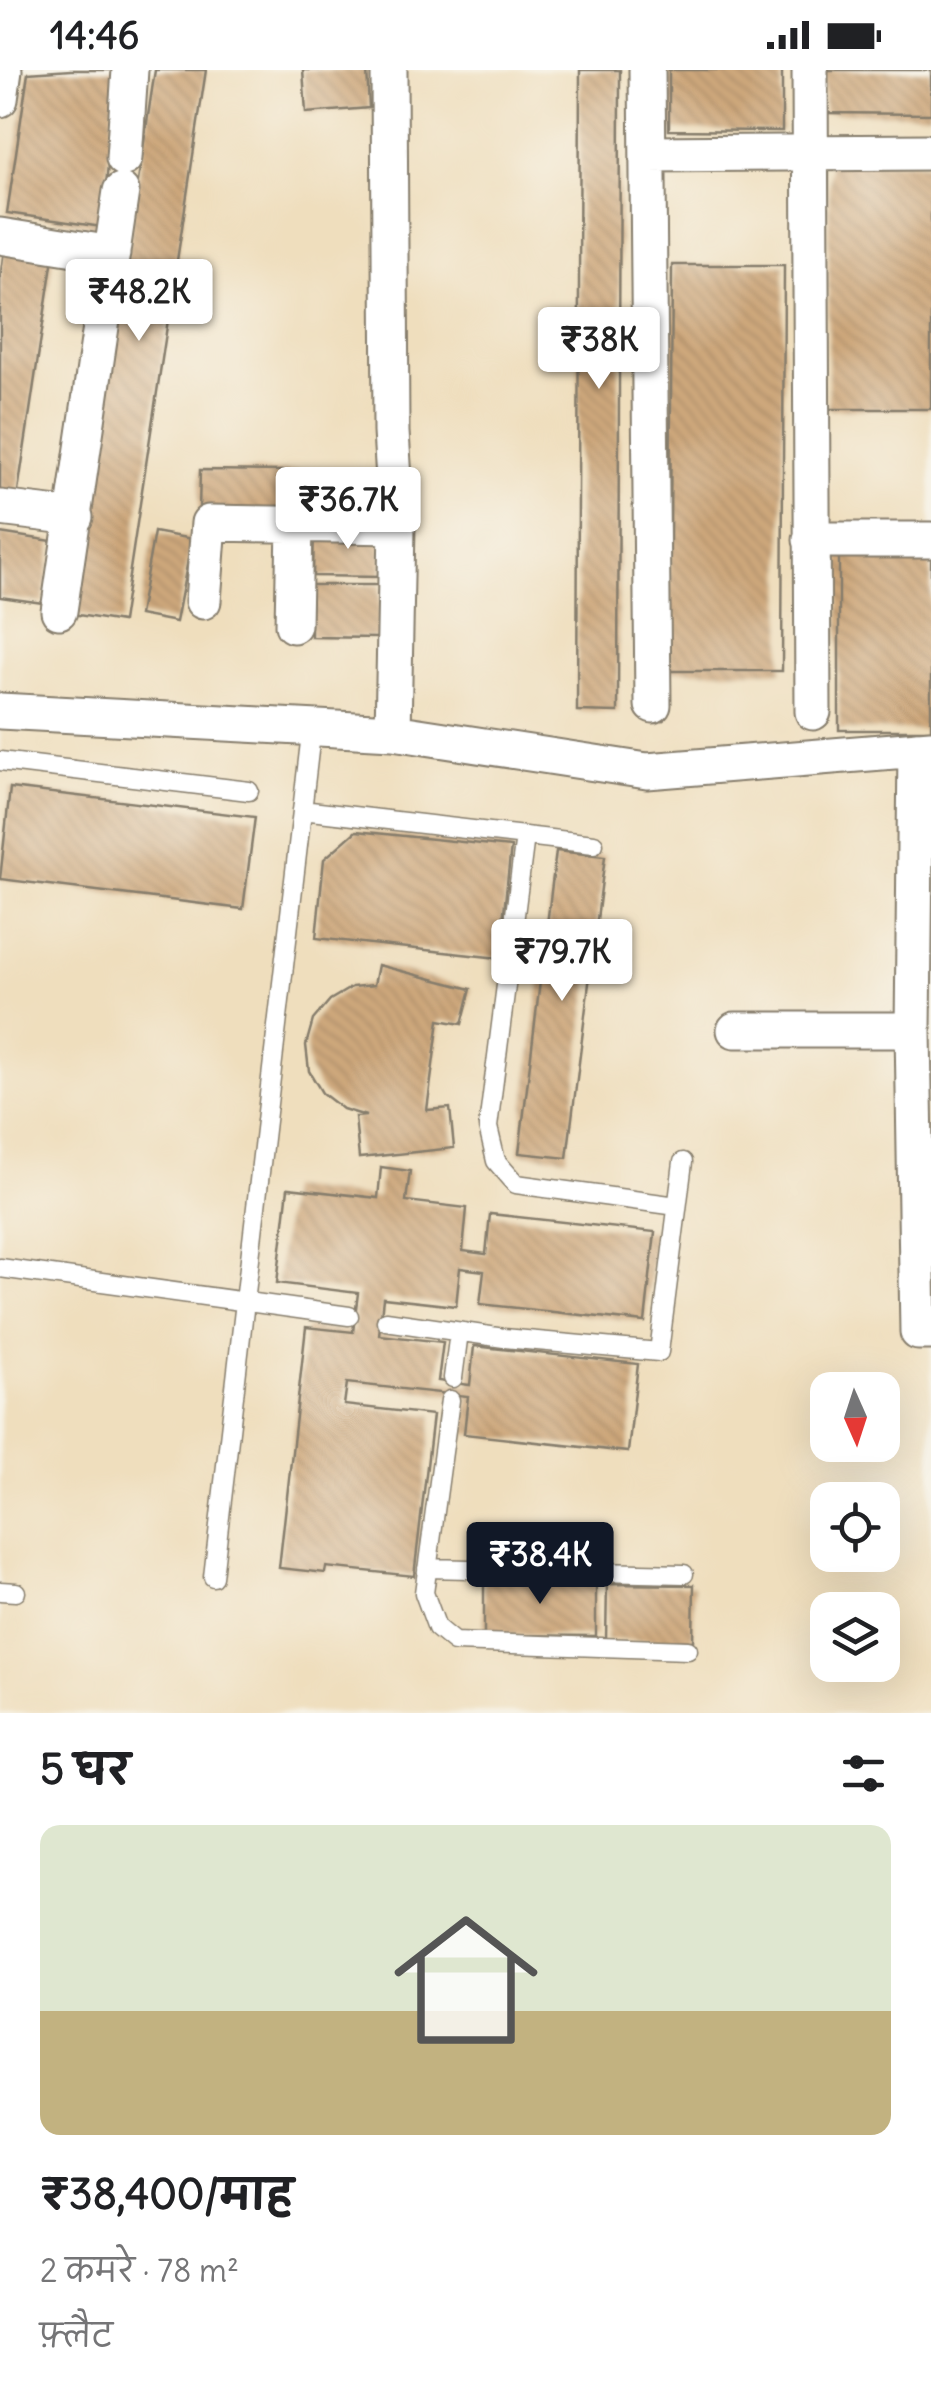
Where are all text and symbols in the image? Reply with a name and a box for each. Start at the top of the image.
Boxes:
text: 14:46 [50,12,140,59]
pin: ₹48.2K [58,259,220,344]
text: ₹48.2K [88,271,190,312]
pin: ₹38K [540,307,658,392]
text: ₹38K [560,319,638,360]
pin: ₹36.7K [267,467,429,552]
text: ₹36.7K [298,479,398,520]
pin: ₹79.7K [481,919,643,1004]
text: ₹79.7K [513,931,611,972]
north arrow [810,1372,900,1462]
map controls [810,1372,900,1682]
button: locate [810,1482,900,1572]
pin: ₹38.4K [459,1522,621,1607]
text: ₹38.4K [489,1534,591,1575]
button: layers [810,1592,900,1682]
text: 5 घर [40,1743,130,1795]
icon: filters [836,1746,891,1801]
icon: home [376,1890,556,2070]
text: ₹38,400/माह [40,2168,293,2220]
text: 2 कमरे · 78 m² [40,2250,239,2291]
text: फ़्लैट [40,2315,113,2356]

